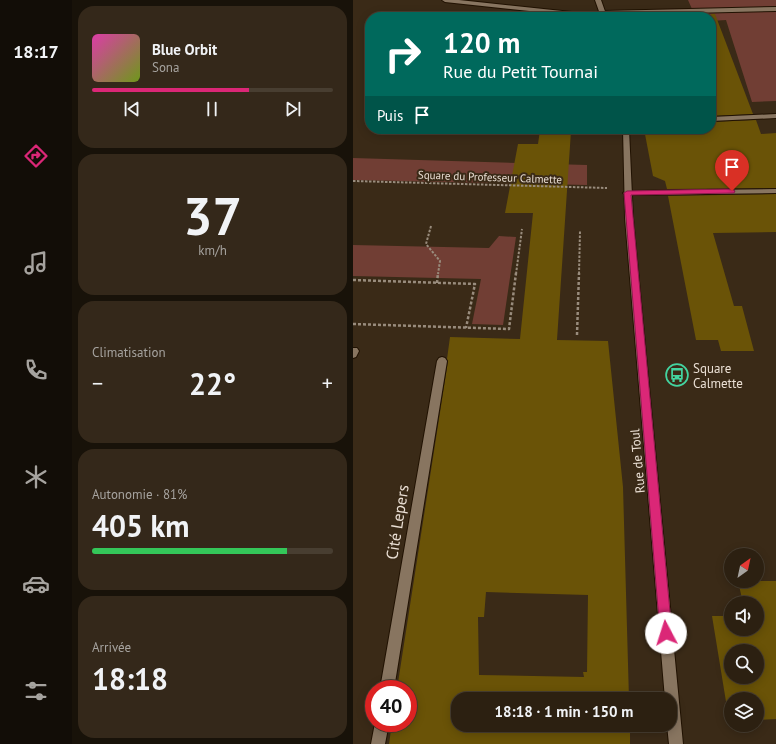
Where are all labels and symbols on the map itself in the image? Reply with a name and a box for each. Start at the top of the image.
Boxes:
pin [715,150,749,191]
street label: Square du Professeur Calmette [418,167,563,187]
place label: Square Calmette [693,360,743,392]
bus stop icon: Square Calmette [664,362,690,388]
street label: Rue de Toul [626,428,649,494]
street label: Cité Lepers [381,483,413,561]
north arrow [724,548,764,588]
position arrow [645,612,687,654]
speed limit sign: 40 [365,680,417,732]

